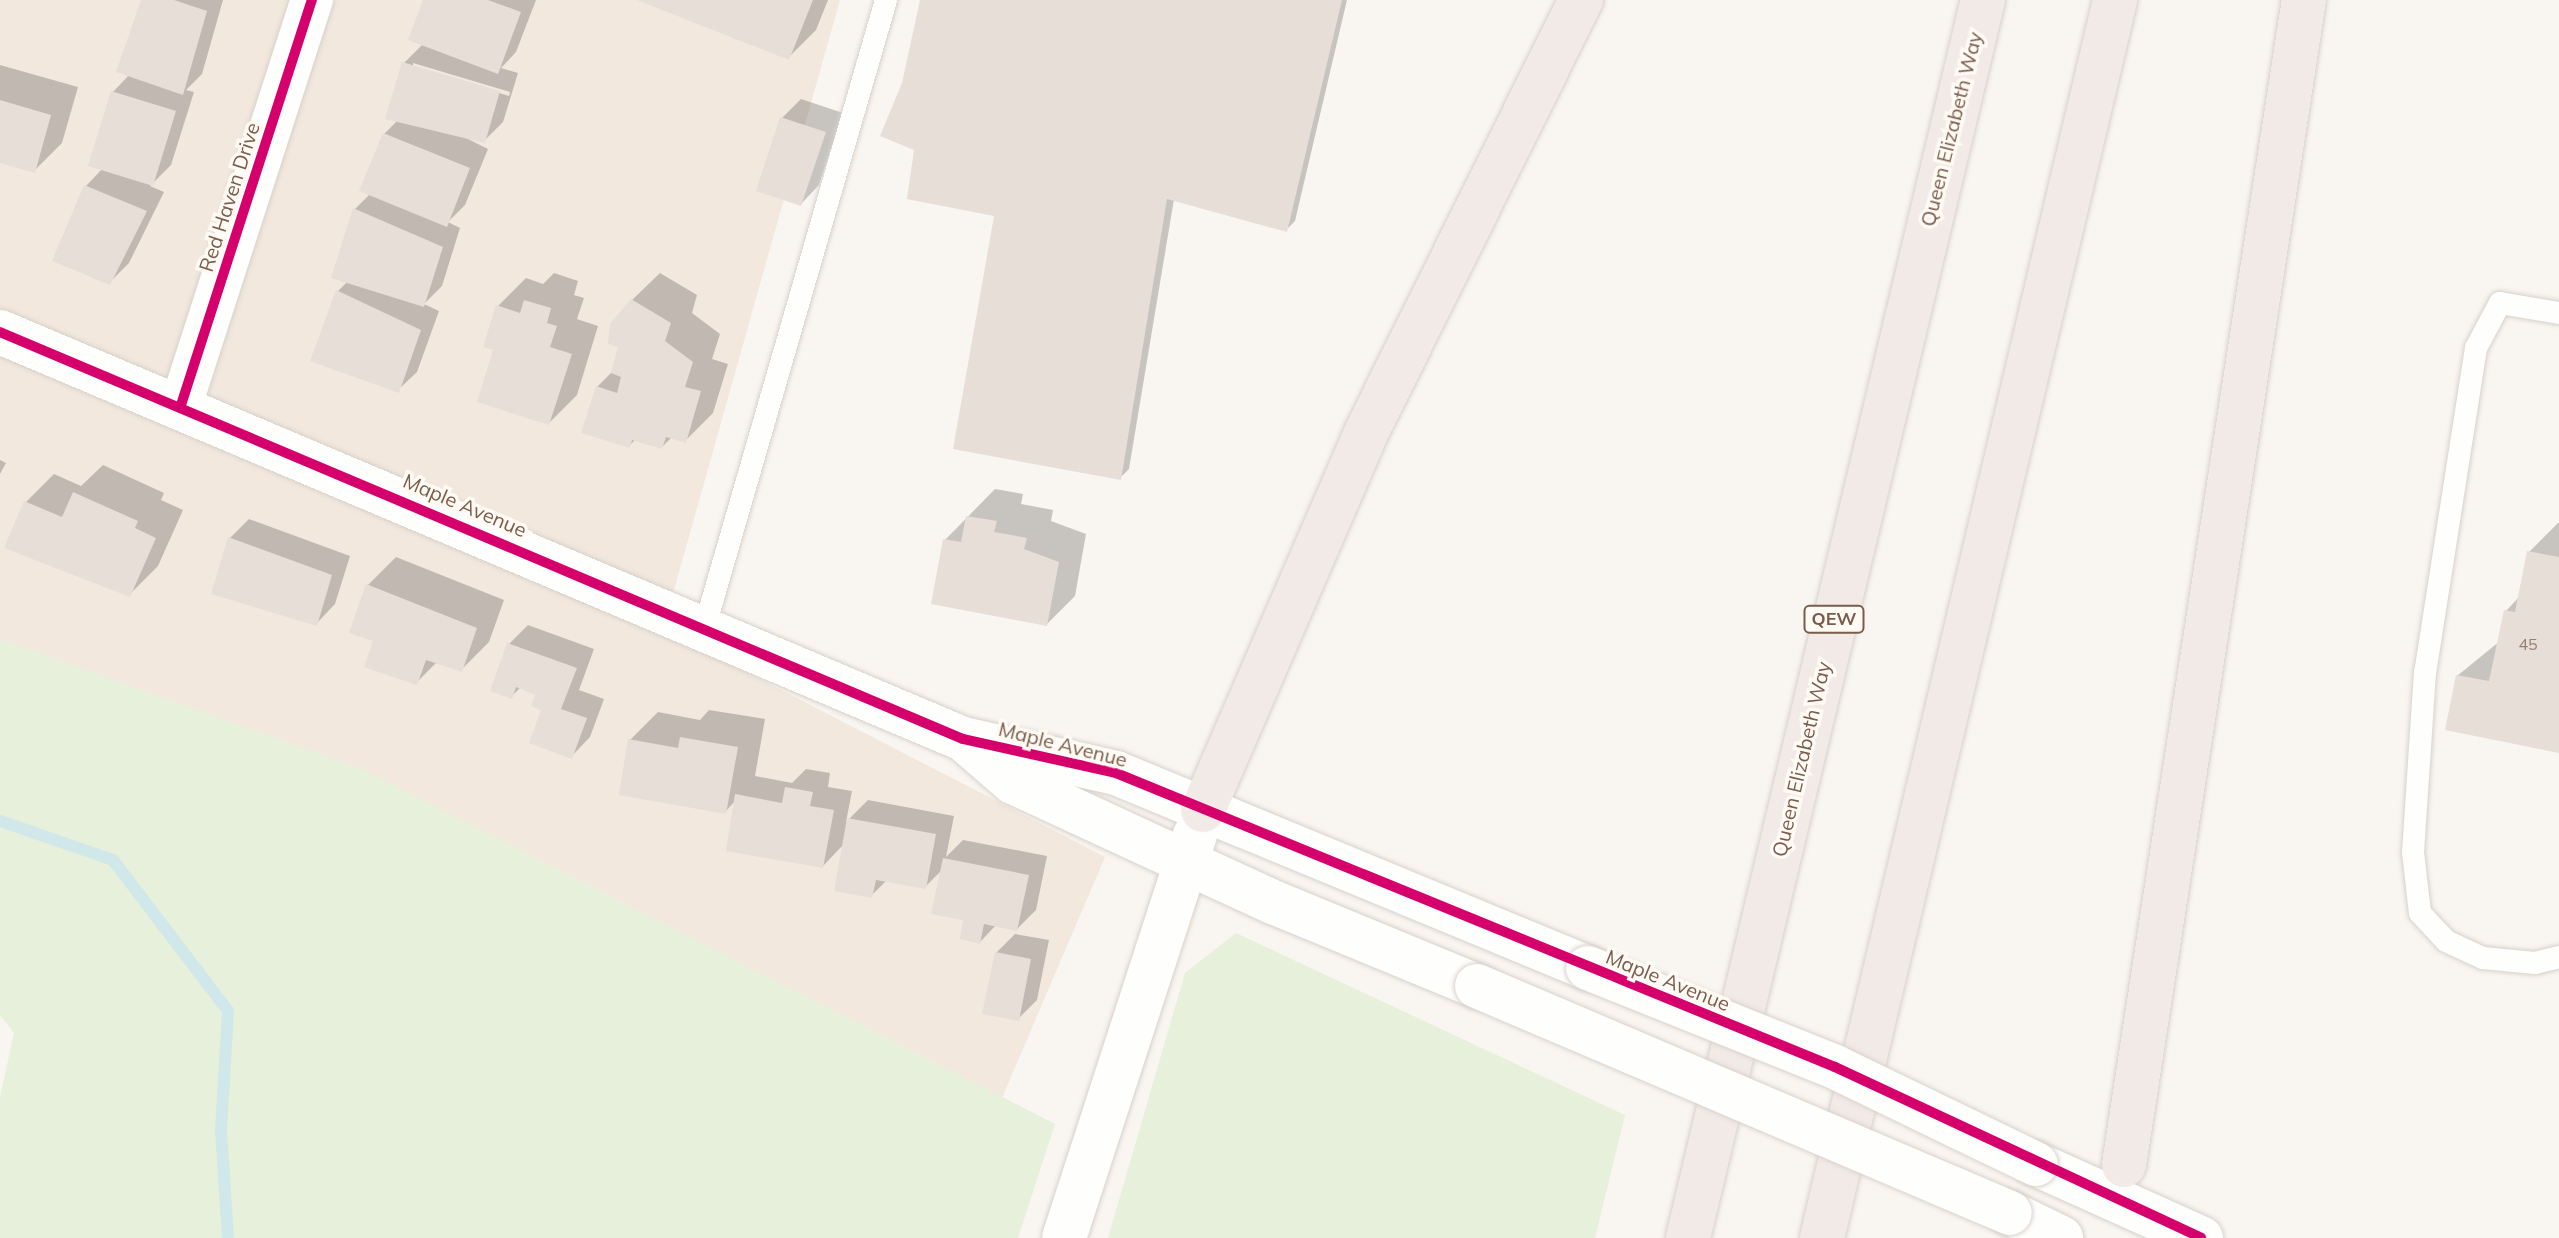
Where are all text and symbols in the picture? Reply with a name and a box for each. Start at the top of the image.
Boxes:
street label: Queen Elizabeth Way [1915,29,1987,229]
street label: Red Haven Drive [194,119,264,275]
street label: Maple Avenue [400,468,530,542]
road number: QEW [1802,605,1866,633]
house number: 45 [2518,634,2538,654]
street label: Queen Elizabeth Way [1767,659,1835,859]
street label: Maple Avenue [996,716,1130,772]
street label: Maple Avenue [1602,944,1734,1016]

